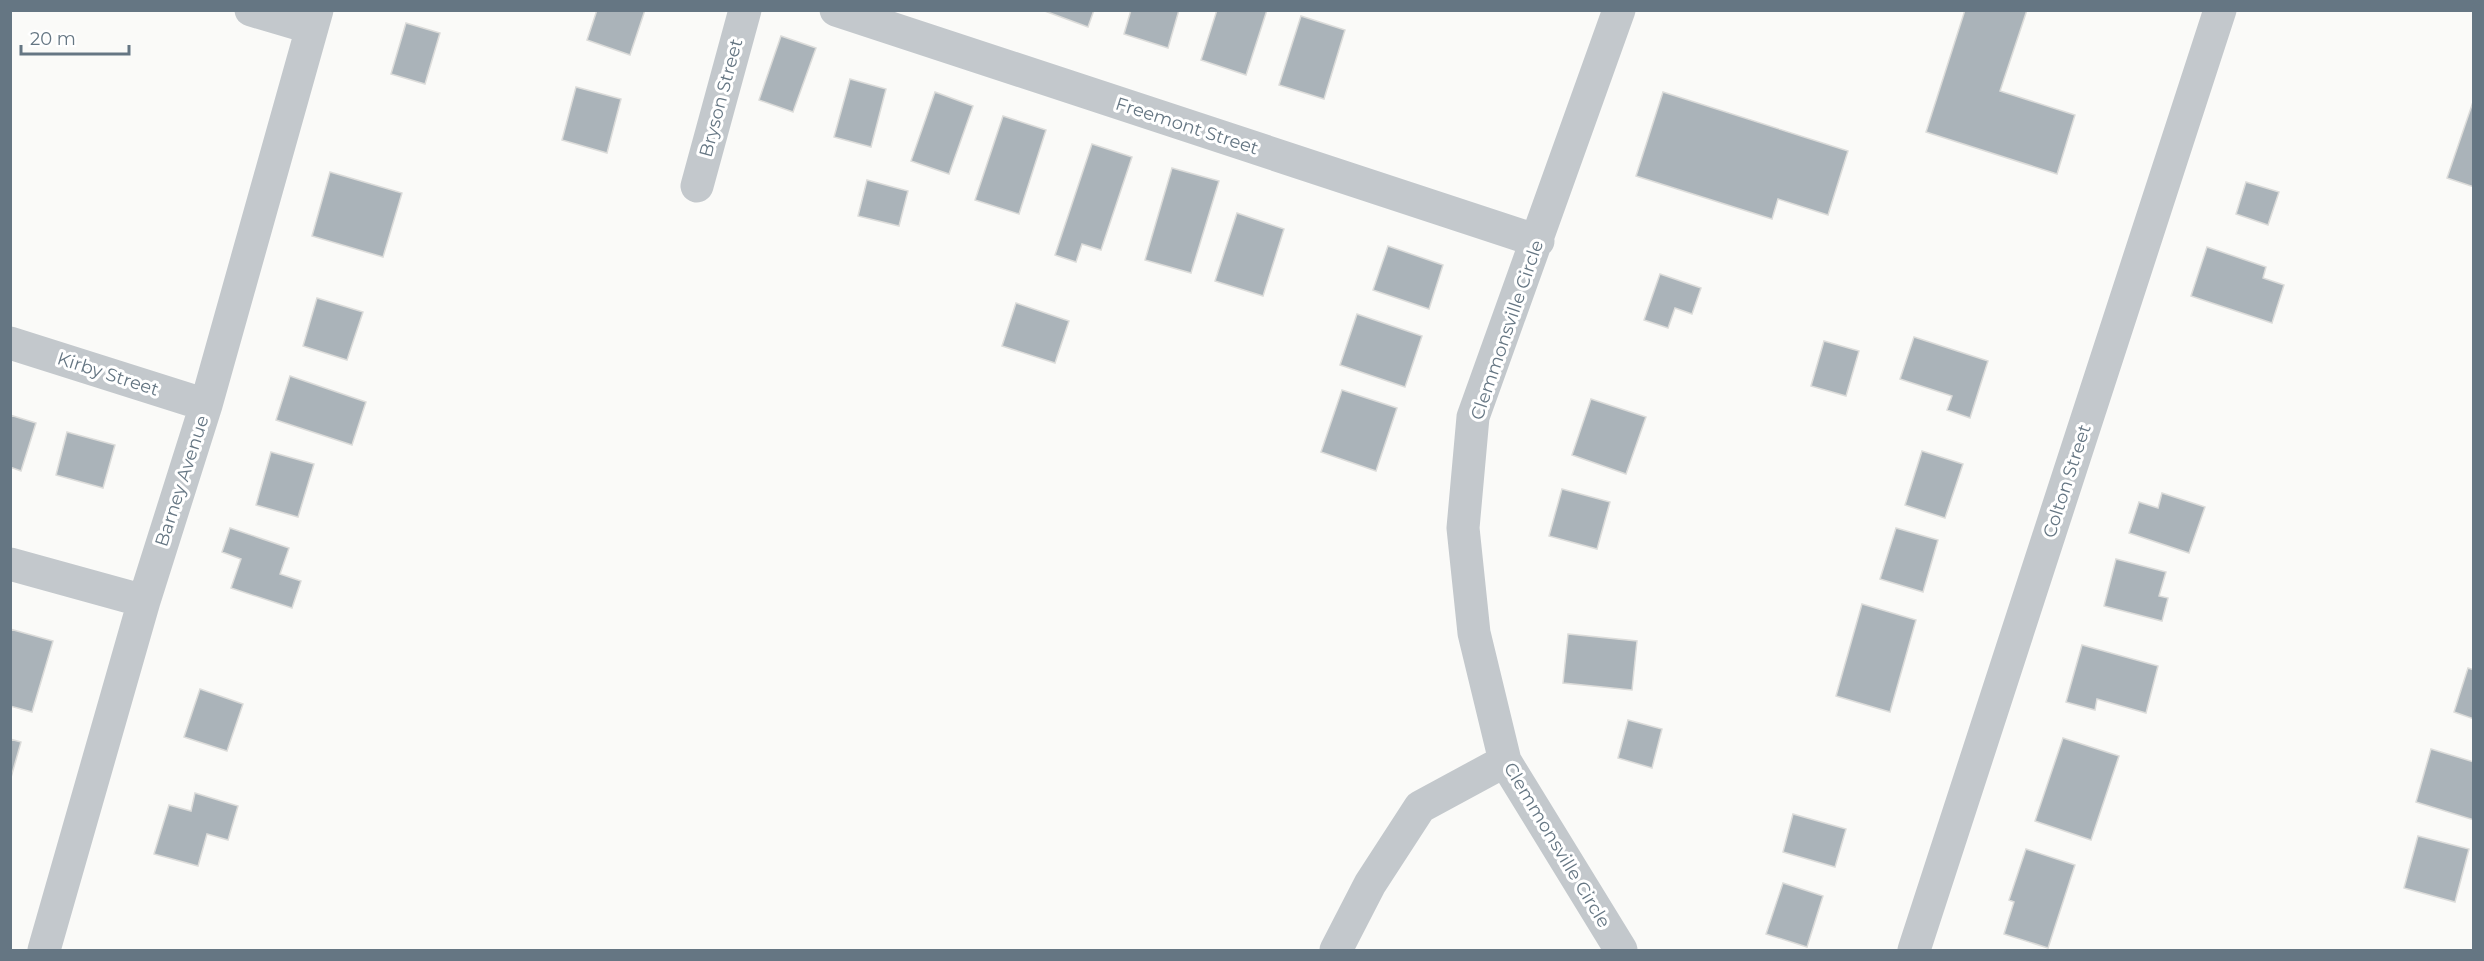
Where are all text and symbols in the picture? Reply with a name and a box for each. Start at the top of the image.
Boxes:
scale bar [21,18,129,56]
text: 20 m [30,28,76,50]
street label: Bryson Street [695,36,747,160]
street label: Freemont Street [1113,93,1261,159]
street label: Clemmonsville Circle [1466,237,1548,423]
street label: Kirby Street [54,347,162,401]
street label: Barney Avenue [150,413,214,549]
street label: Colton Street [2038,422,2096,540]
street label: Clemmonsville Circle [1499,758,1615,932]

